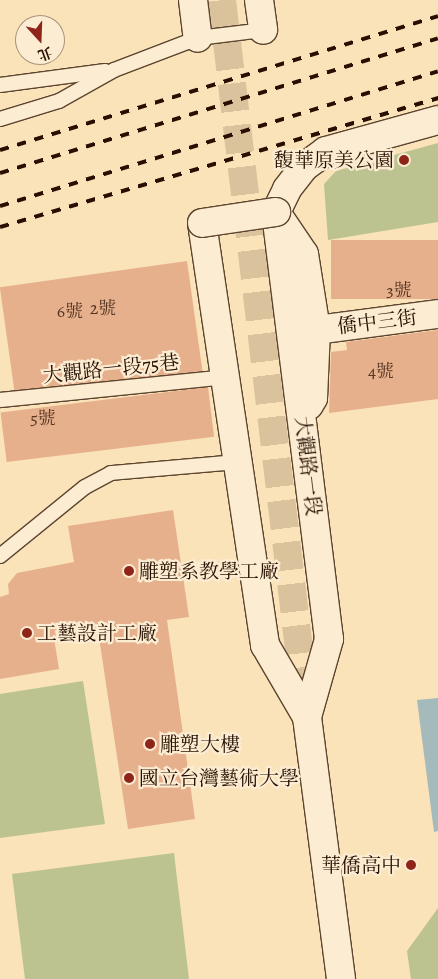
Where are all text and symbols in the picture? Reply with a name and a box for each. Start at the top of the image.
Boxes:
north arrow [15,15,65,65]
text: 北 [35,42,55,65]
place label: 馥華原美公園 [274,148,394,172]
marker: 馥華原美公園 [398,154,410,166]
house number: 3號 [386,279,412,301]
house number: 2號 [90,297,116,319]
house number: 6號 [57,300,83,322]
street label: 僑中三街 [336,305,418,339]
street label: 大觀路一段75巷 [42,350,180,388]
house number: 4號 [368,360,394,382]
house number: 5號 [30,407,56,429]
street label: 大觀路一段 [290,415,326,517]
place label: 雕塑系教學工廠 [139,559,279,583]
marker: 雕塑系教學工廠 [123,565,135,577]
place label: 工藝設計工廠 [37,621,157,645]
marker: 工藝設計工廠 [21,627,33,639]
place label: 雕塑大樓 [160,732,240,756]
marker: 雕塑大樓 [144,738,156,750]
place label: 國立台灣藝術大學 [139,766,299,790]
marker: 國立台灣藝術大學 [123,772,135,784]
place label: 華僑高中 [321,853,401,877]
marker: 華僑高中 [405,859,417,871]

